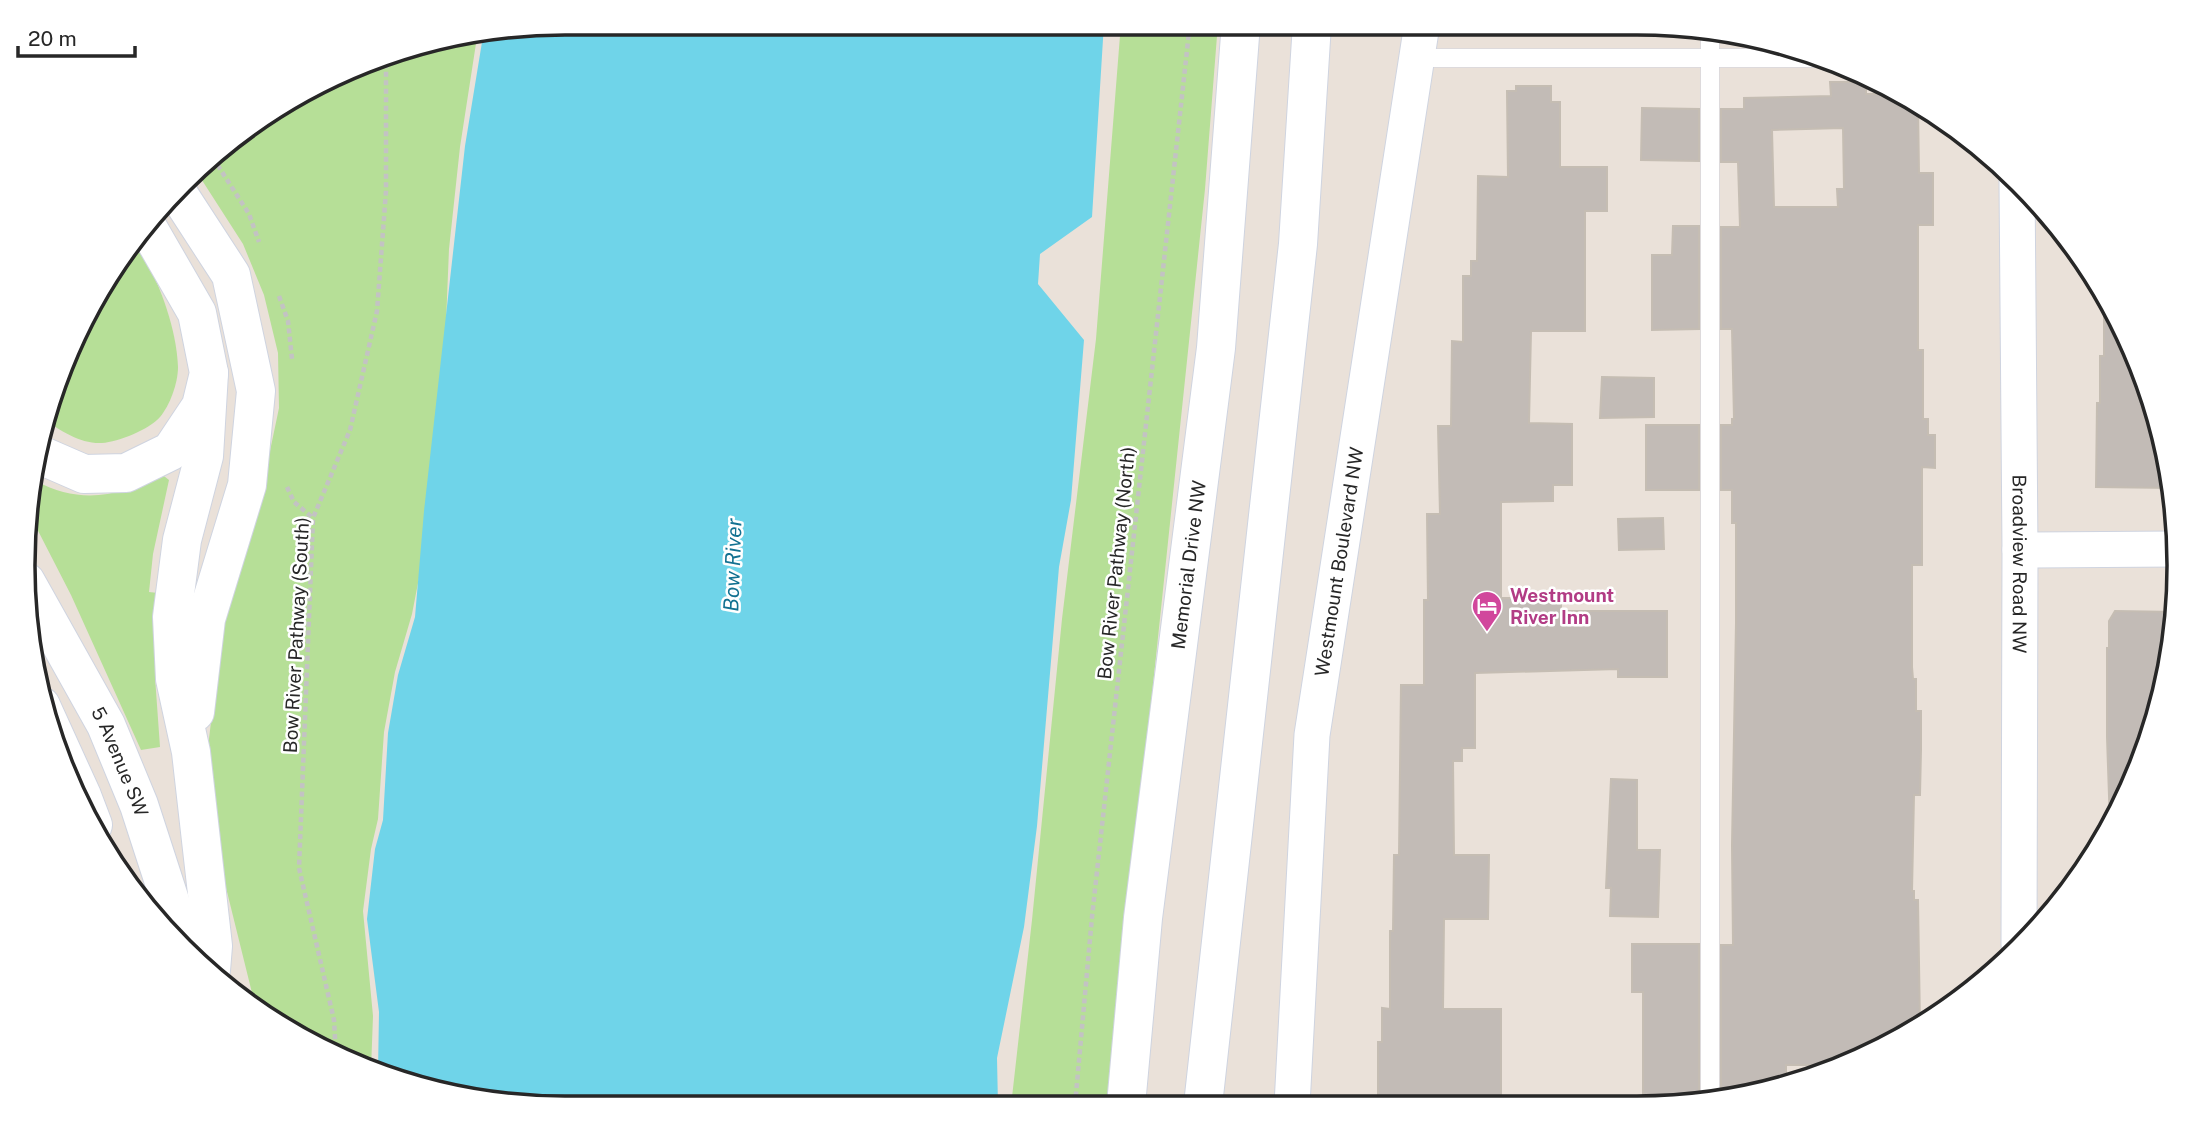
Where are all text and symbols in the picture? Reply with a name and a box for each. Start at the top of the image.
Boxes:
scale bar [18,14,135,58]
text: 20 m [28,26,77,51]
street label: Bow River Pathway (North) [1093,445,1139,681]
street label: Westmount Boulevard NW [1310,445,1367,678]
street label: Broadview Road NW [2008,474,2031,653]
street label: Memorial Drive NW [1167,479,1210,650]
street label: Bow River Pathway (South) [279,516,313,754]
water label: Bow River [718,517,747,612]
place label: Westmount River Inn [1510,584,1614,628]
hotel icon: Westmount River Inn [1470,589,1504,633]
street label: 5 Avenue SW [87,703,153,819]

